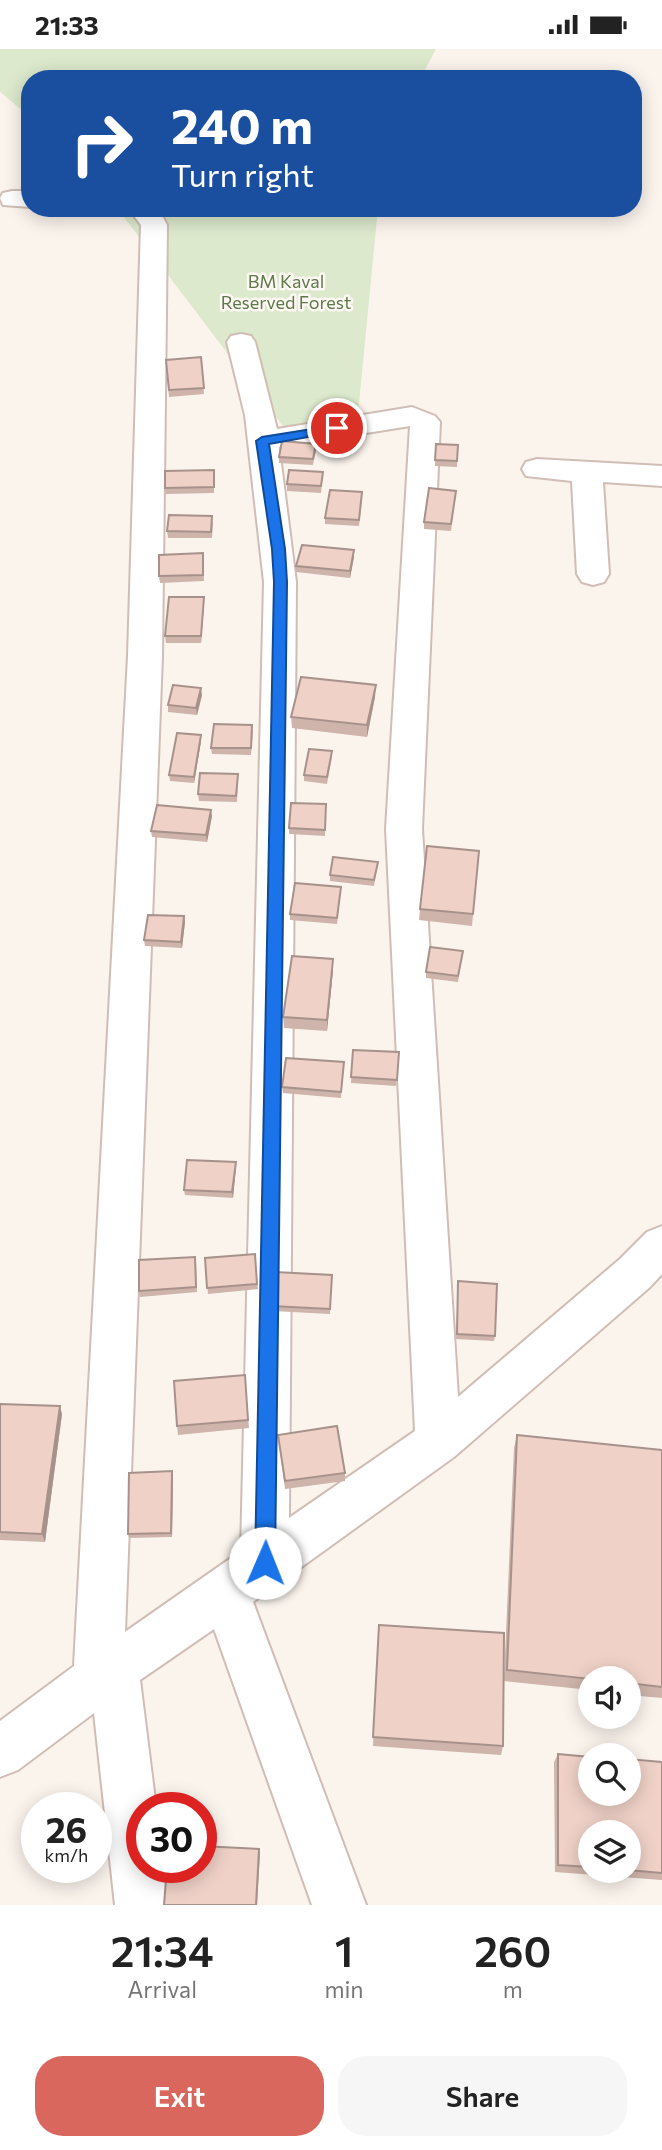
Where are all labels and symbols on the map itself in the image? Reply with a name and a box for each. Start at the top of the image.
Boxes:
park label: BM Kaval Reserved Forest [221,270,351,313]
pin [307,398,367,458]
position arrow [228,1526,302,1600]
speed limit sign: 30 [126,1792,217,1883]

